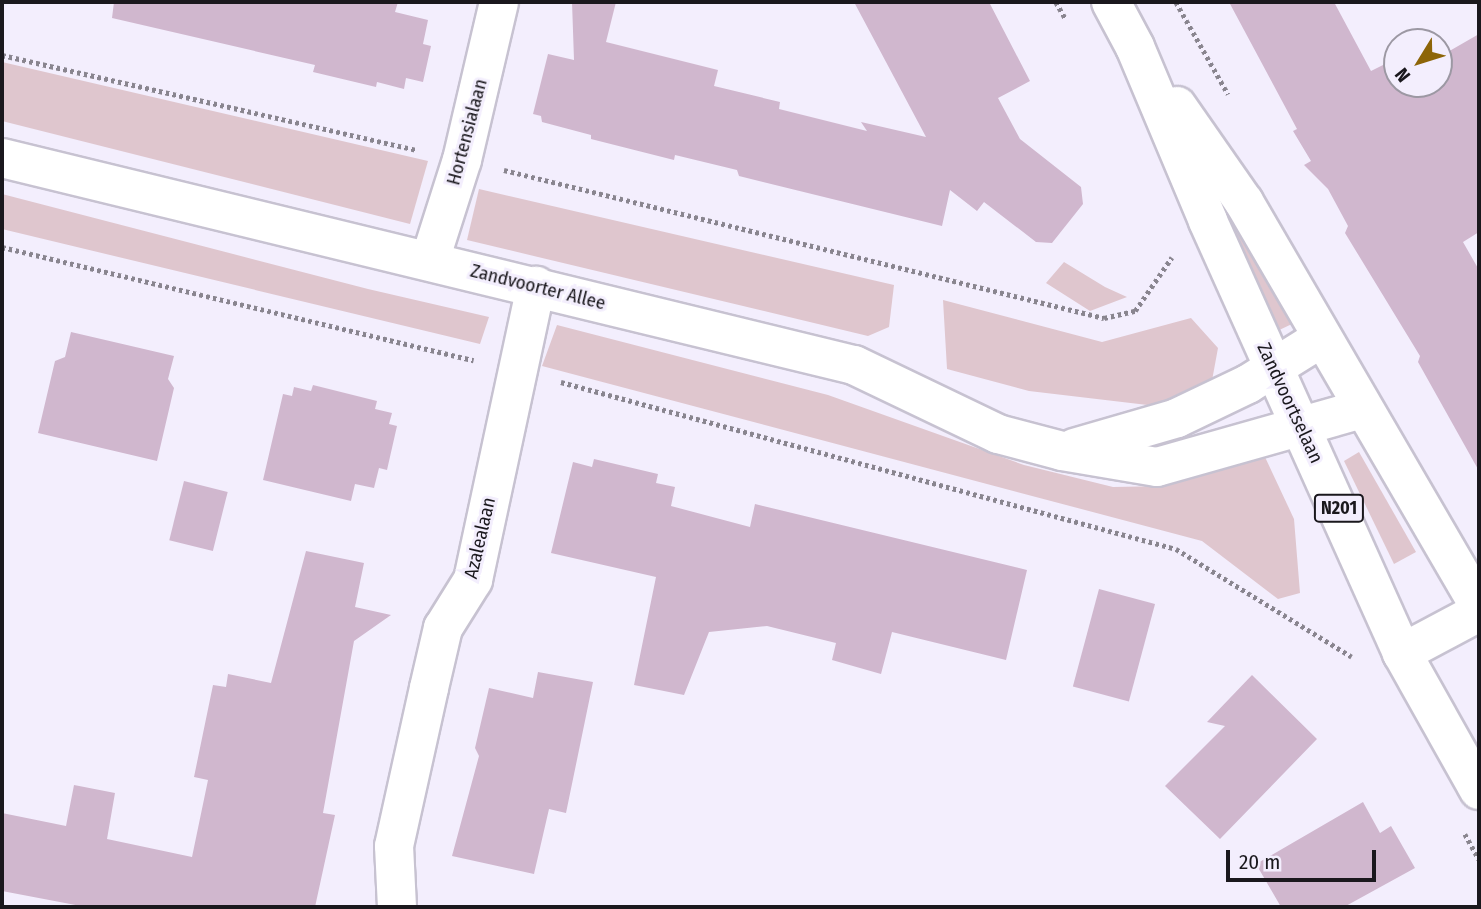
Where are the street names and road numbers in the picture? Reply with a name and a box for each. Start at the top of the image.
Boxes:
street label: Hortensialaan [442,76,492,188]
street label: Zandvoorter Allee [468,259,608,315]
street label: Zandvoortselaan [1252,339,1328,467]
road number: N201 [1313,494,1365,522]
street label: Azalealaan [460,495,500,581]

